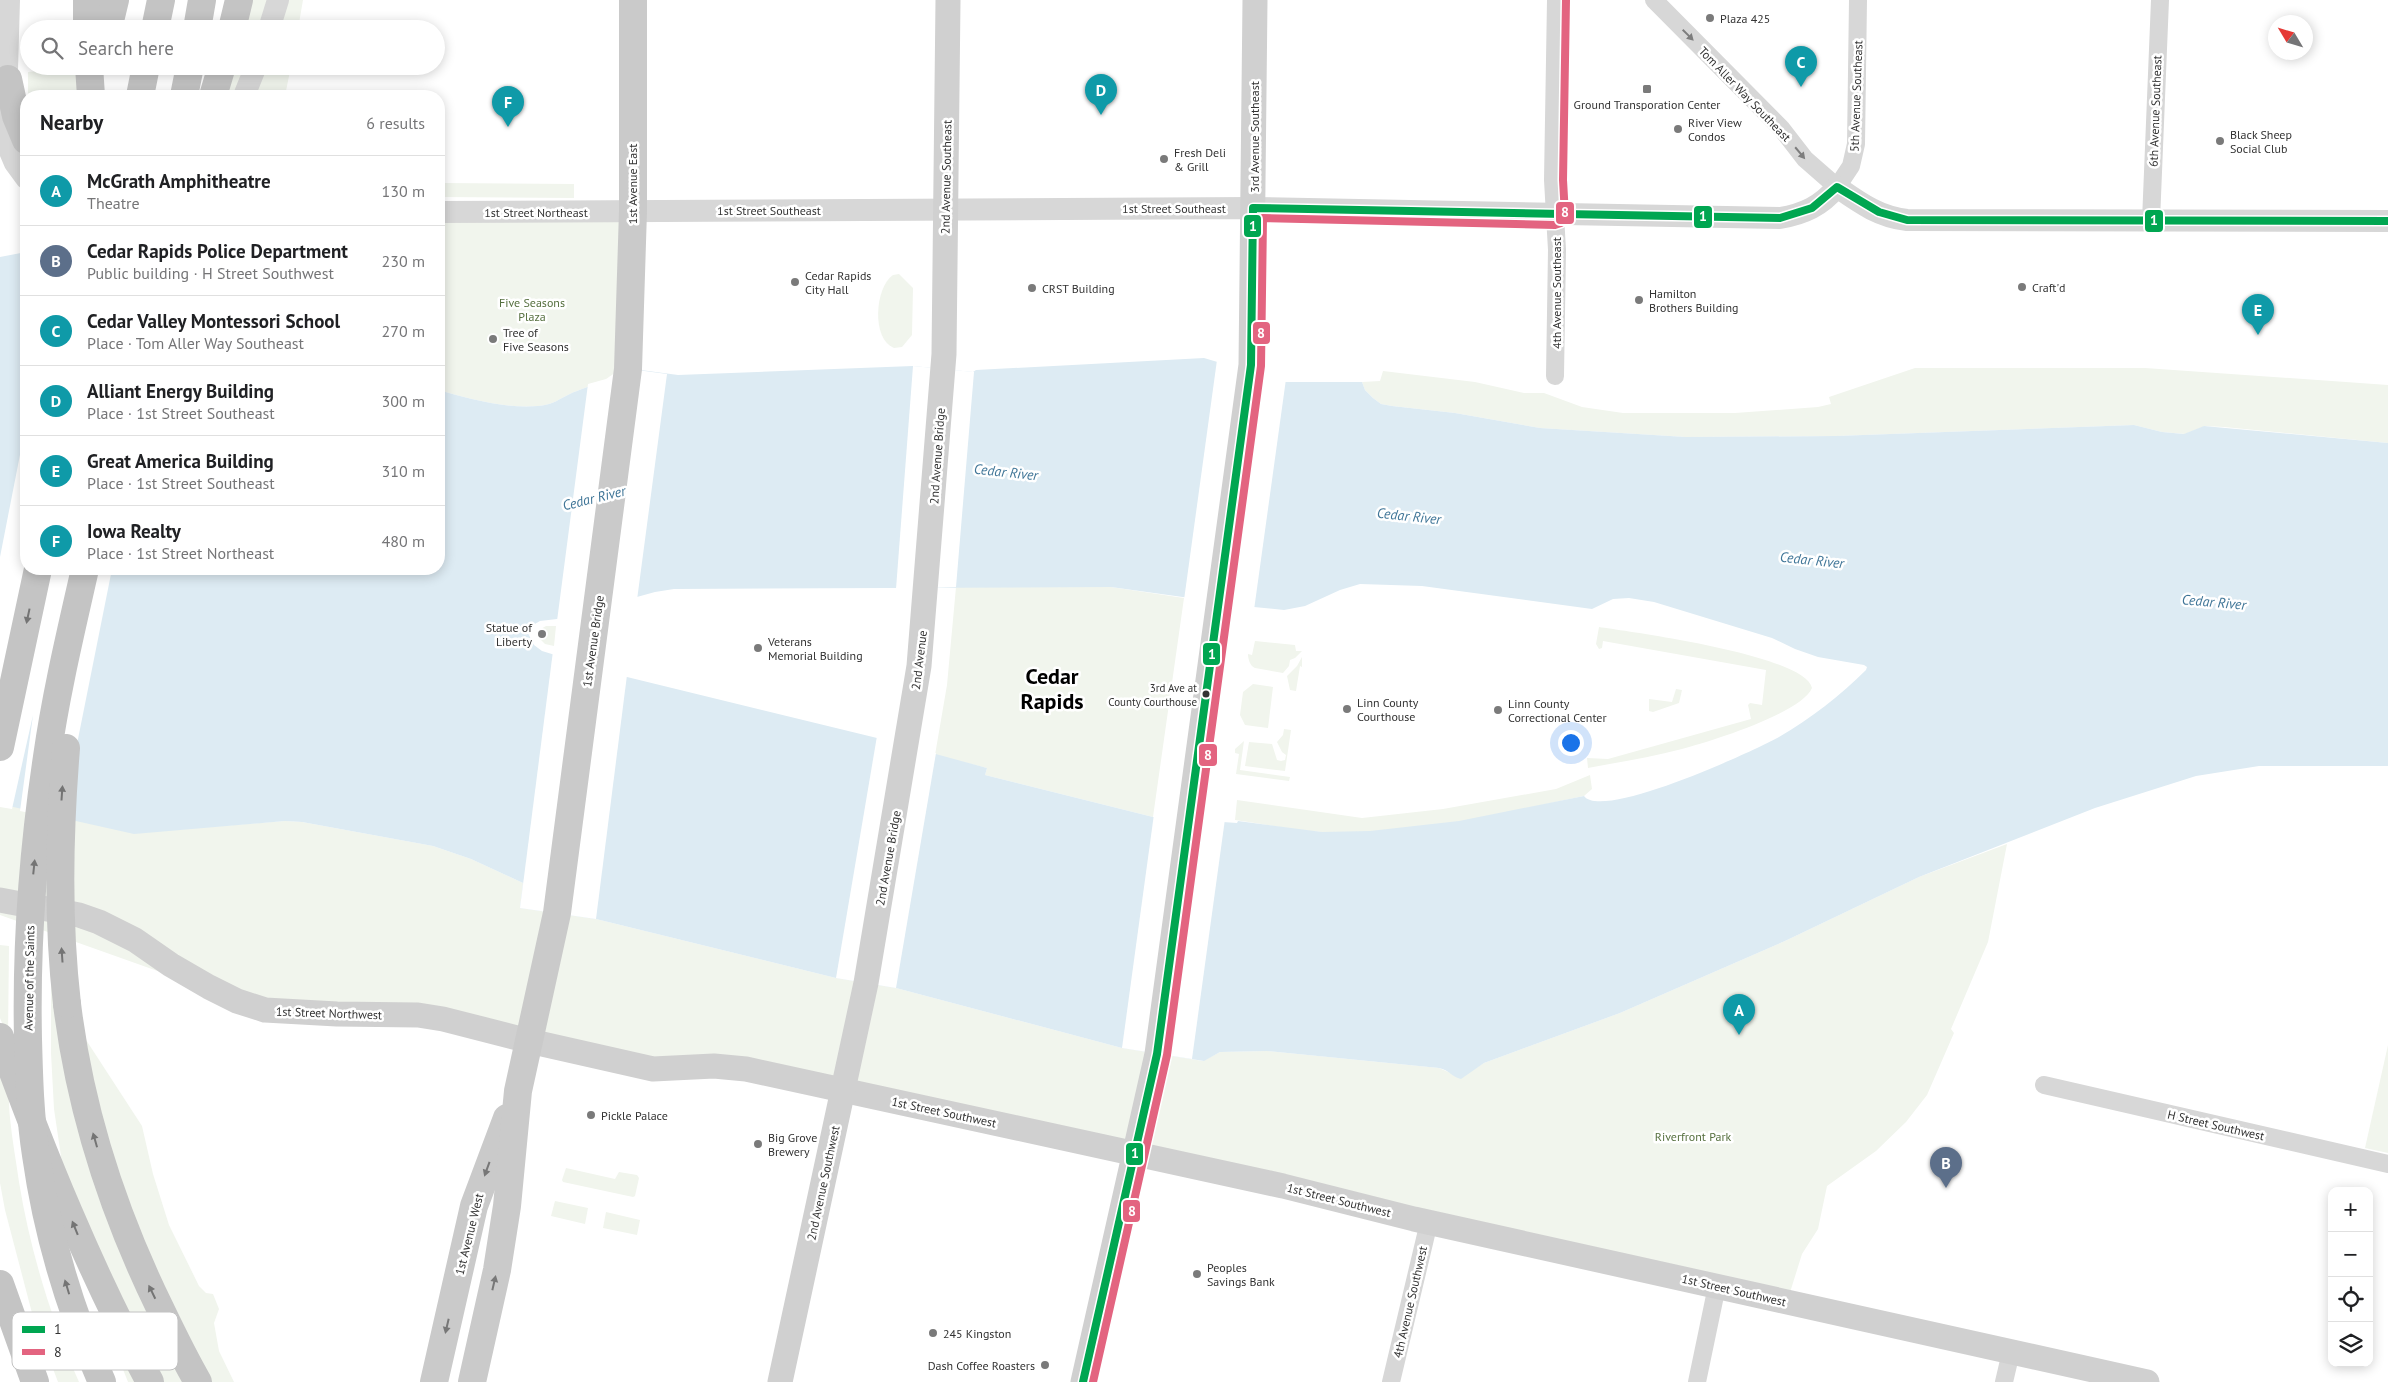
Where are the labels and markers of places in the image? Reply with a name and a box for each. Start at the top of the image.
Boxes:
place label: Plaza 425 [1720,11,1770,26]
marker: Plaza 425 [1704,12,1716,24]
pin: C [1785,46,1817,87]
pin: D [1085,74,1117,115]
marker: Ground Transporation Center [1641,83,1653,95]
pin: F [492,86,524,127]
place label: Ground Transporation Center [1574,97,1720,112]
place label: River View Condos [1688,115,1742,144]
marker: River View Condos [1672,123,1684,135]
place label: Black Sheep Social Club [2230,127,2292,156]
marker: Black Sheep Social Club [2214,135,2226,147]
place label: Fresh Deli & Grill [1174,145,1226,174]
marker: Fresh Deli & Grill [1158,153,1170,165]
place label: Cedar Rapids City Hall [805,268,871,297]
marker: Cedar Rapids City Hall [789,276,801,288]
place label: Craft'd [2032,280,2065,295]
place label: CRST Building [1042,281,1115,296]
marker: Craft'd [2016,281,2028,293]
marker: CRST Building [1026,282,1038,294]
place label: Hamilton Brothers Building [1649,286,1738,315]
marker: Hamilton Brothers Building [1633,294,1645,306]
pin: E [2242,294,2274,335]
place label: Tree of Five Seasons [503,325,569,354]
marker: Tree of Five Seasons [487,333,499,345]
place label: Statue of Liberty [486,620,533,649]
marker: Statue of Liberty [536,628,548,640]
place label: Veterans Memorial Building [767,634,863,663]
marker: Veterans Memorial Building [752,642,764,654]
place label: 3rd Ave at County Courthouse [1108,681,1197,709]
marker: 3rd Ave at County Courthouse [1201,689,1211,699]
place label: Linn County Courthouse [1357,695,1419,724]
place label: Linn County Correctional Center [1508,696,1607,725]
marker: Linn County Courthouse [1341,703,1353,715]
marker: Linn County Correctional Center [1492,704,1504,716]
pin: A [1723,994,1755,1035]
place label: Pickle Palace [601,1108,668,1123]
marker: Pickle Palace [585,1109,597,1121]
place label: Big Grove Brewery [768,1130,817,1159]
marker: Big Grove Brewery [752,1138,764,1150]
pin: B [1930,1147,1962,1188]
place label: Peoples Savings Bank [1207,1260,1275,1289]
marker: Peoples Savings Bank [1191,1268,1203,1280]
place label: 245 Kingston [943,1326,1011,1341]
marker: 245 Kingston [927,1327,939,1339]
place label: Dash Coffee Roasters [928,1358,1035,1373]
marker: Dash Coffee Roasters [1039,1359,1051,1371]

